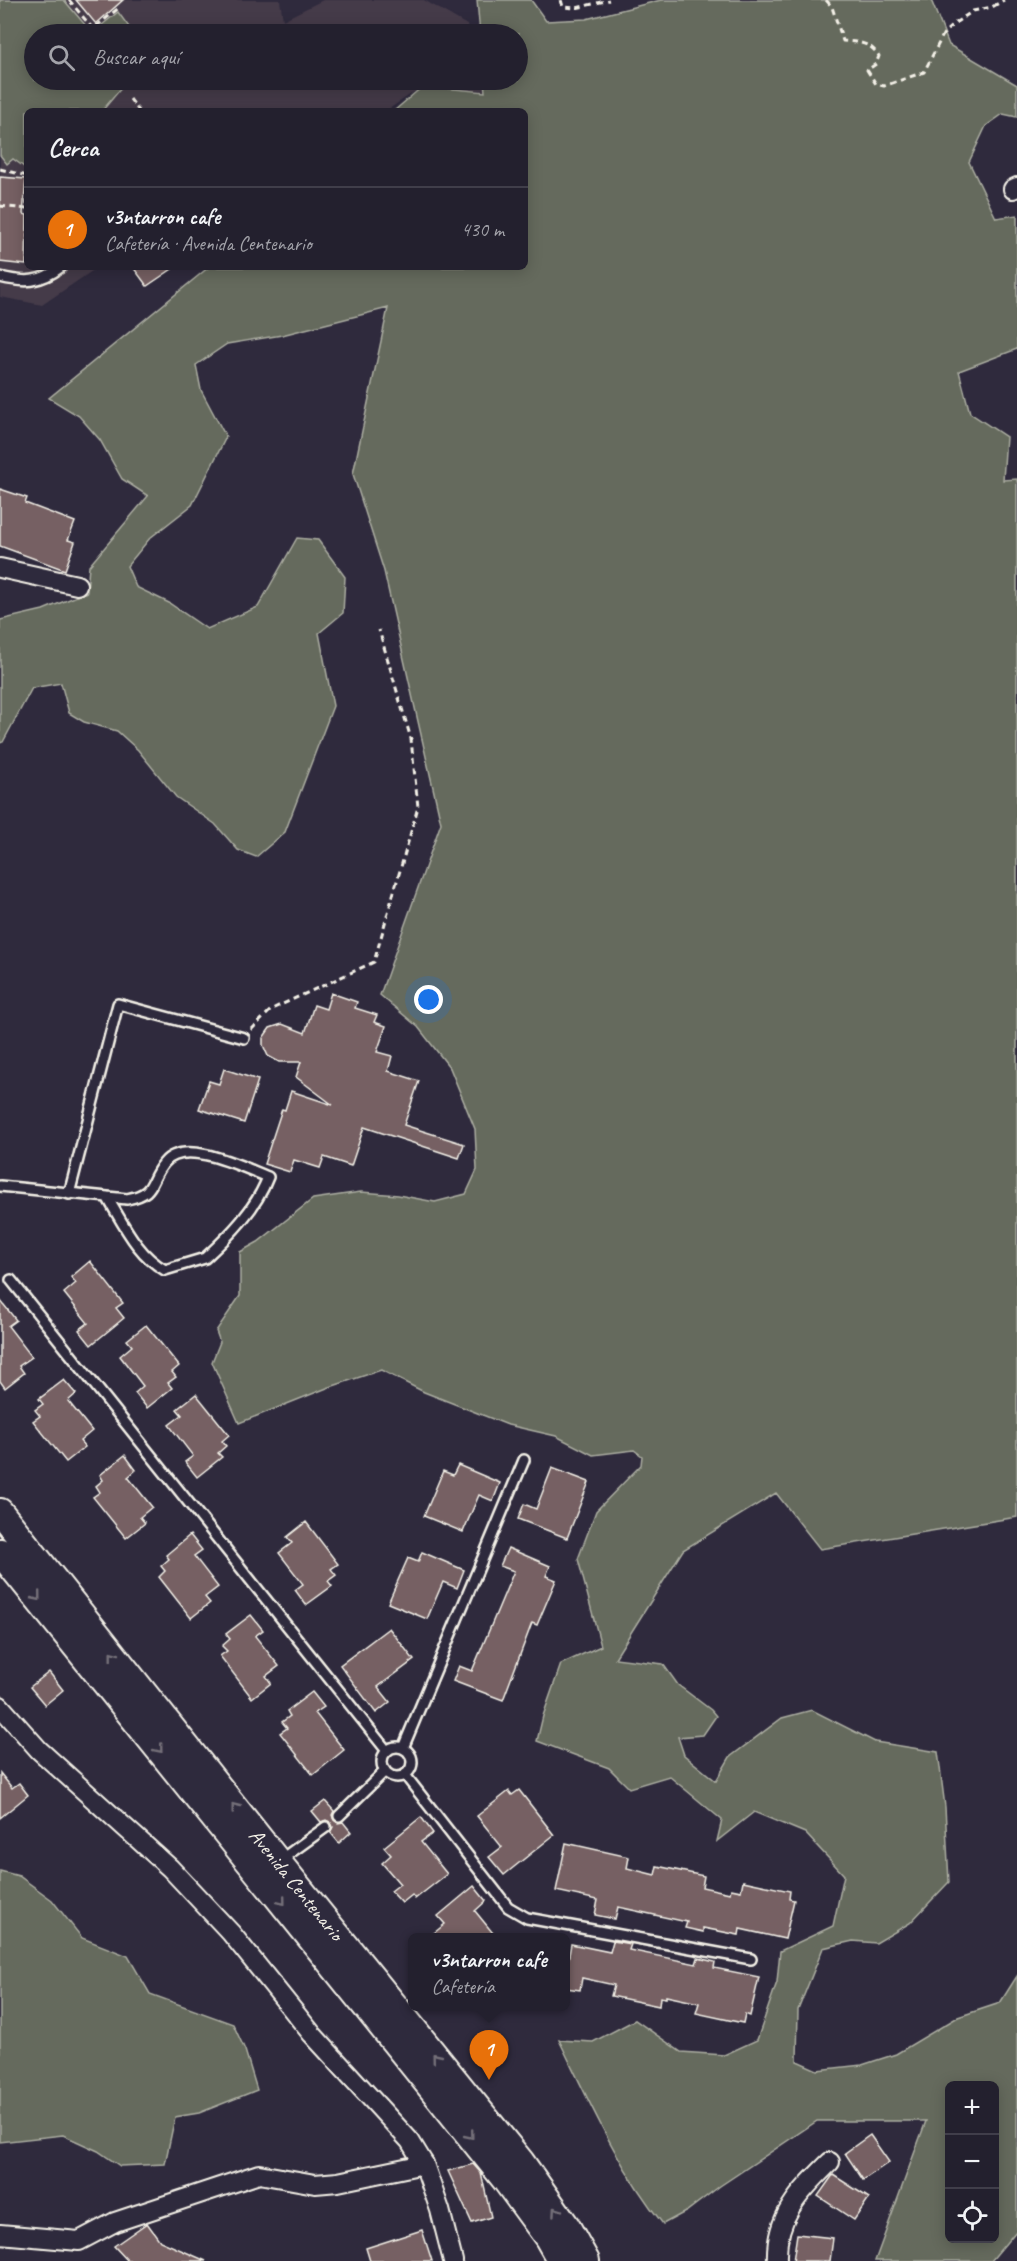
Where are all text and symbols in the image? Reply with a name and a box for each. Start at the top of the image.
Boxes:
search box [24,24,528,90]
icon: search [45,41,78,74]
text: Buscar aquí [93,43,179,71]
text: Cerca [48,131,98,164]
text: v3ntarron cafe [105,203,220,231]
text: 1 [63,217,72,242]
text: 430 m [461,217,504,242]
text: Cafetería · Avenida Centenario [105,231,312,256]
your location [414,985,443,1014]
one-way arrow [29,1591,40,1602]
one-way arrow [110,1650,121,1661]
one-way arrow [152,1742,163,1753]
one-way arrow [231,1803,242,1814]
street label: Avenida Centenario [243,1823,351,1948]
one-way arrow [274,1894,285,1905]
popup [408,1933,570,2011]
text: v3ntarron cafe [431,1946,547,1974]
text: Cafetería [431,1974,495,1999]
pin: 1 [470,2030,508,2080]
one-way arrow [432,2053,443,2064]
map controls [945,2081,999,2243]
button: + [945,2081,999,2135]
one-way arrow [462,2128,473,2139]
button: − [945,2135,999,2189]
button: locate [945,2189,999,2243]
one-way arrow [552,2207,563,2218]

